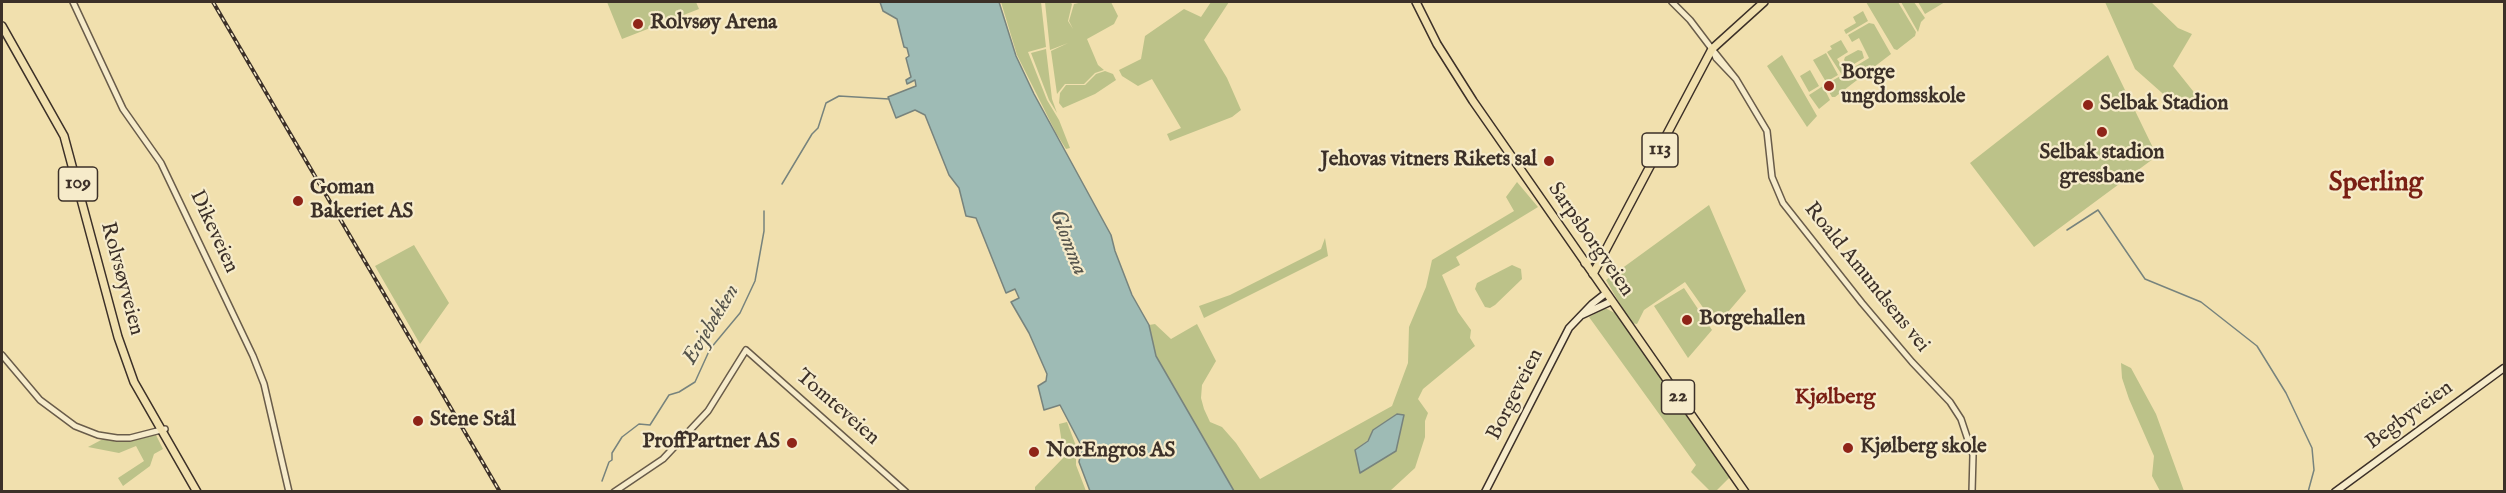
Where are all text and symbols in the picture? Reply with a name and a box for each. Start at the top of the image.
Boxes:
place label: Rolvsøy Arena [650,11,777,37]
marker: Rolvsøy Arena [631,17,645,31]
place label: Borge ungdomsskole [1841,61,1965,111]
marker: Borge ungdomsskole [1822,79,1836,93]
place label: Selbak Stadion [2100,92,2228,118]
marker: Selbak Stadion [2081,98,2095,112]
marker: Selbak stadion gressbane [2095,125,2109,139]
road number: 113 [1642,133,1678,167]
place label: Selbak stadion gressbane [2039,141,2165,191]
place label: Jehovas vitners Rikets sal [1321,148,1537,174]
marker: Jehovas vitners Rikets sal [1542,154,1556,168]
road number: 109 [58,167,98,201]
district label: Sperling [2329,168,2423,200]
place label: Goman Bakeriet AS [310,176,413,226]
street label: Sarpsborgveien [1541,178,1639,302]
street label: Dikeveien [183,187,243,277]
marker: Goman Bakeriet AS [291,194,305,208]
street label: Roald Amundsens vei [1798,198,1934,358]
water label: Glomma [1042,206,1092,280]
street label: Rolvsøyveien [94,220,148,338]
water label: Evjebekken [678,280,746,370]
place label: Borgehallen [1699,307,1805,333]
marker: Borgehallen [1680,313,1694,327]
street label: Borgeveien [1482,345,1550,445]
street label: Tomteveien [790,365,884,451]
street label: Begbyveien [2362,376,2458,456]
road number: 22 [1662,380,1694,414]
district label: Kjølberg [1795,385,1875,411]
place label: Stene Stål [430,408,516,434]
marker: Stene Stål [411,414,425,428]
place label: ProffPartner AS [642,430,780,456]
place label: Kjølberg skole [1860,435,1987,461]
marker: ProffPartner AS [785,436,799,450]
place label: NorEngros AS [1046,439,1175,465]
marker: Kjølberg skole [1841,441,1855,455]
marker: NorEngros AS [1027,445,1041,459]

